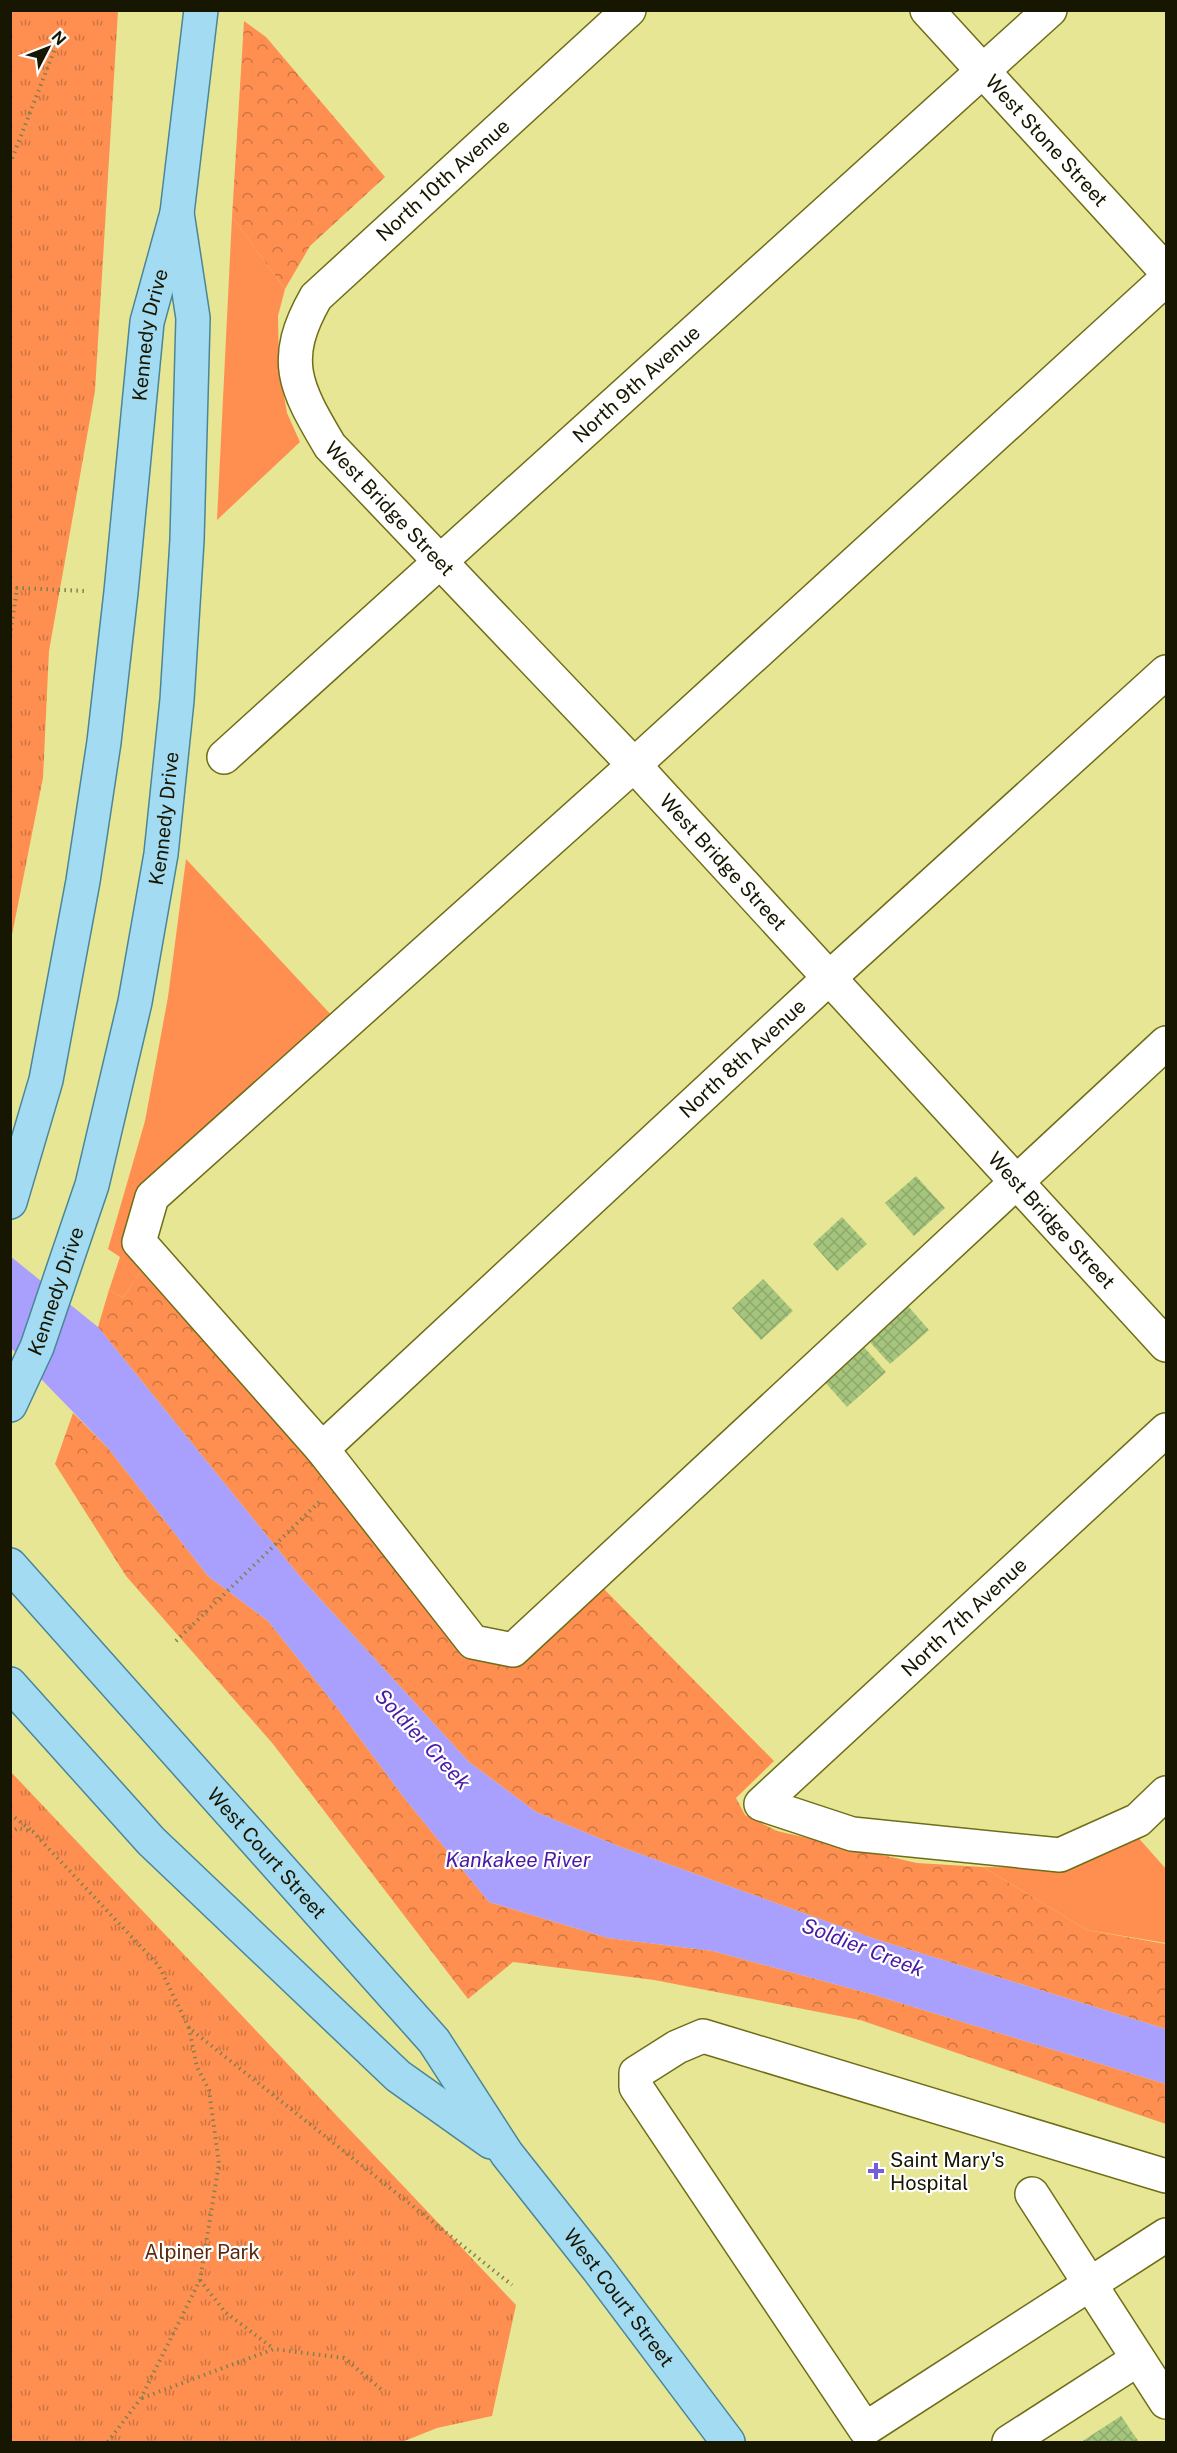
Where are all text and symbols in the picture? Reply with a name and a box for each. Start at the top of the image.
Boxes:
north arrow [18,18,78,78]
text: N [48,27,70,49]
street label: West Stone Street [980,70,1113,211]
street label: North 10th Avenue [371,114,515,246]
street label: Kennedy Drive [127,266,173,402]
street label: North 9th Avenue [568,320,705,448]
street label: West Bridge Street [320,436,459,581]
street label: Kennedy Drive [144,751,184,887]
street label: West Bridge Street [654,789,792,935]
street label: North 8th Avenue [674,994,811,1123]
street label: West Bridge Street [983,1147,1120,1294]
street label: Kennedy Drive [23,1224,89,1359]
street label: North 7th Avenue [896,1553,1032,1681]
water label: Soldier Creek [370,1683,476,1795]
street label: West Court Street [202,1783,331,1924]
water label: Kankakee River [445,1847,592,1872]
water label: Soldier Creek [798,1912,928,1982]
place label: Saint Mary's Hospital [890,2148,1005,2195]
marker: Saint Mary's Hospital [867,2162,885,2180]
street label: West Court Street [559,2224,679,2371]
park label: Alpiner Park [144,2240,260,2264]

